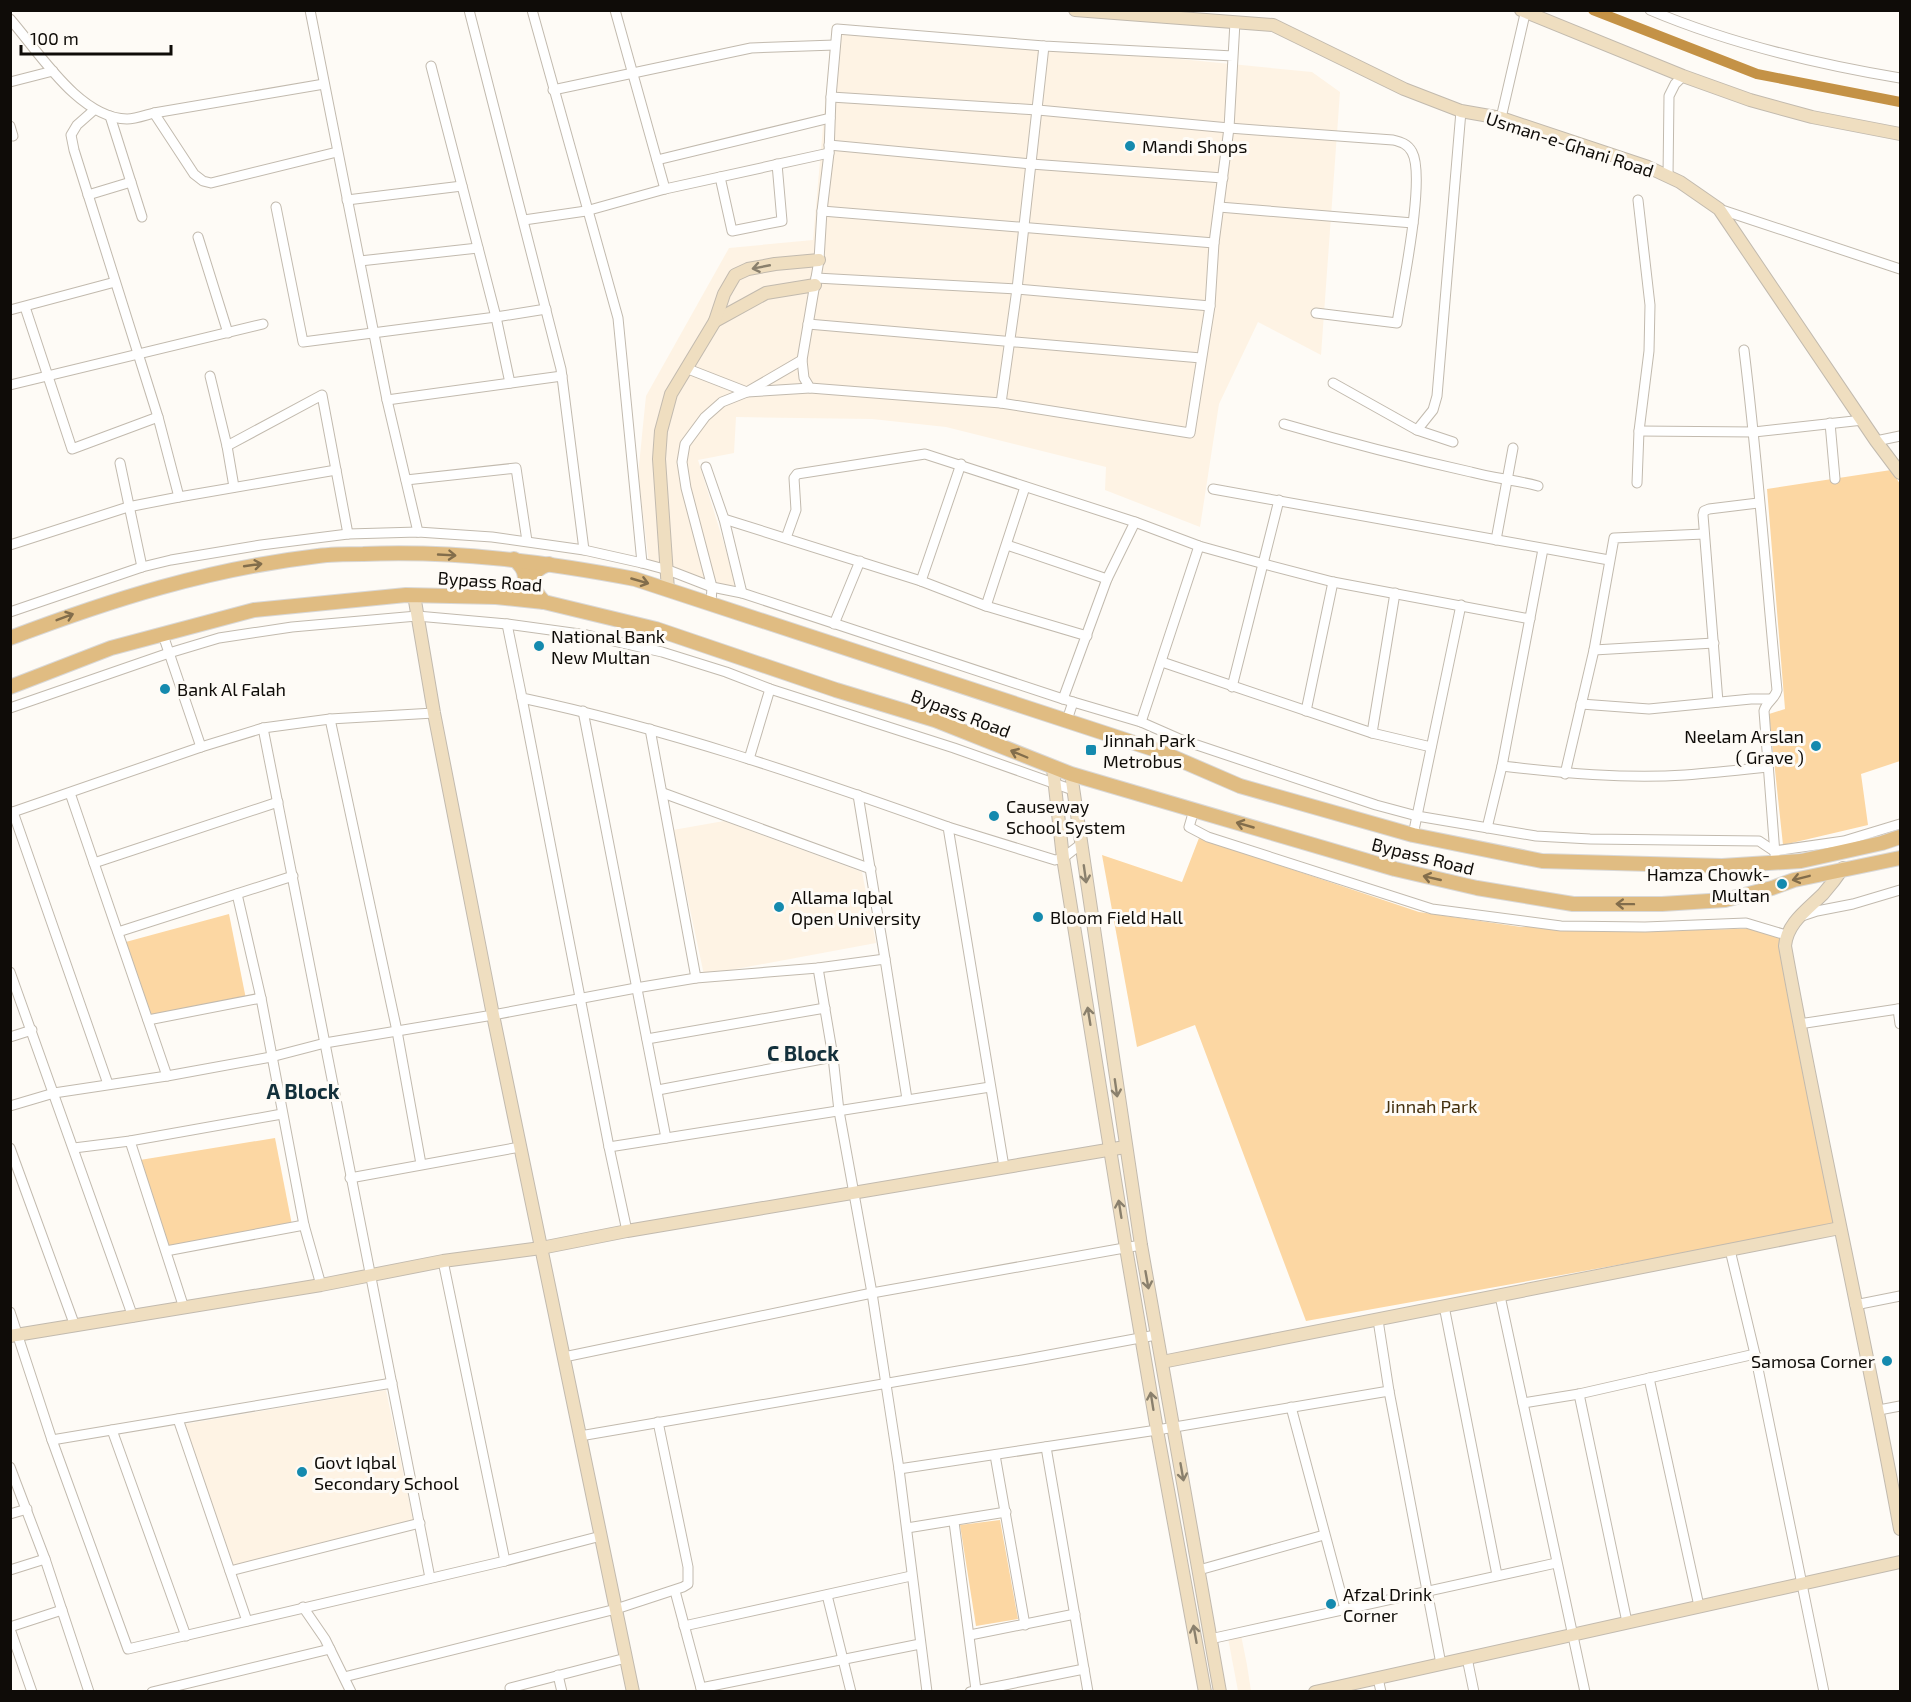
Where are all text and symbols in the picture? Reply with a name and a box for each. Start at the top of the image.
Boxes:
scale bar [21,18,171,56]
text: 100 m [30,27,79,49]
street label: Usman-e-Ghani Road [1483,106,1657,182]
place label: Mandi Shops [1142,135,1247,157]
marker: Mandi Shops [1123,139,1137,153]
one-way arrow [751,261,770,273]
one-way arrow [437,549,457,560]
one-way arrow [242,560,262,571]
street label: Bypass Road [437,566,543,596]
one-way arrow [630,576,649,587]
one-way arrow [55,611,74,622]
place label: National Bank New Multan [551,625,665,668]
marker: National Bank New Multan [532,639,546,653]
place label: Bank Al Falah [177,678,286,700]
marker: Bank Al Falah [158,682,172,696]
street label: Bypass Road [908,684,1014,742]
place label: Neelam Arslan ( Grave ) [1684,725,1804,768]
place label: Jinnah Park Metrobus [1103,729,1196,772]
marker: Neelam Arslan ( Grave ) [1809,739,1823,753]
marker: Jinnah Park Metrobus [1084,743,1098,757]
one-way arrow [1010,748,1028,759]
place label: Causeway School System [1006,795,1126,838]
marker: Causeway School System [987,809,1001,823]
one-way arrow [1236,818,1255,830]
street label: Bypass Road [1370,833,1476,879]
one-way arrow [1080,863,1091,883]
place label: Hamza Chowk- Multan [1647,863,1770,906]
one-way arrow [1423,871,1442,883]
one-way arrow [1791,873,1810,885]
marker: Hamza Chowk- Multan [1775,877,1789,891]
place label: Allama Iqbal Open University [791,886,921,929]
one-way arrow [1615,898,1635,910]
marker: Allama Iqbal Open University [772,900,786,914]
place label: Bloom Field Hall [1050,906,1183,928]
marker: Bloom Field Hall [1031,910,1045,924]
one-way arrow [1083,1007,1094,1026]
district label: C Block [767,1040,839,1065]
one-way arrow [1111,1077,1122,1097]
district label: A Block [267,1078,340,1103]
park label: Jinnah Park [1385,1095,1477,1117]
one-way arrow [1114,1199,1125,1219]
one-way arrow [1141,1270,1152,1290]
place label: Samosa Corner [1751,1350,1875,1372]
marker: Samosa Corner [1880,1354,1894,1368]
one-way arrow [1147,1391,1158,1411]
place label: Govt Iqbal Secondary School [314,1451,459,1494]
one-way arrow [1176,1462,1187,1481]
marker: Govt Iqbal Secondary School [295,1465,309,1479]
place label: Afzal Drink Corner [1343,1583,1432,1626]
marker: Afzal Drink Corner [1324,1597,1338,1611]
one-way arrow [1189,1625,1200,1644]

